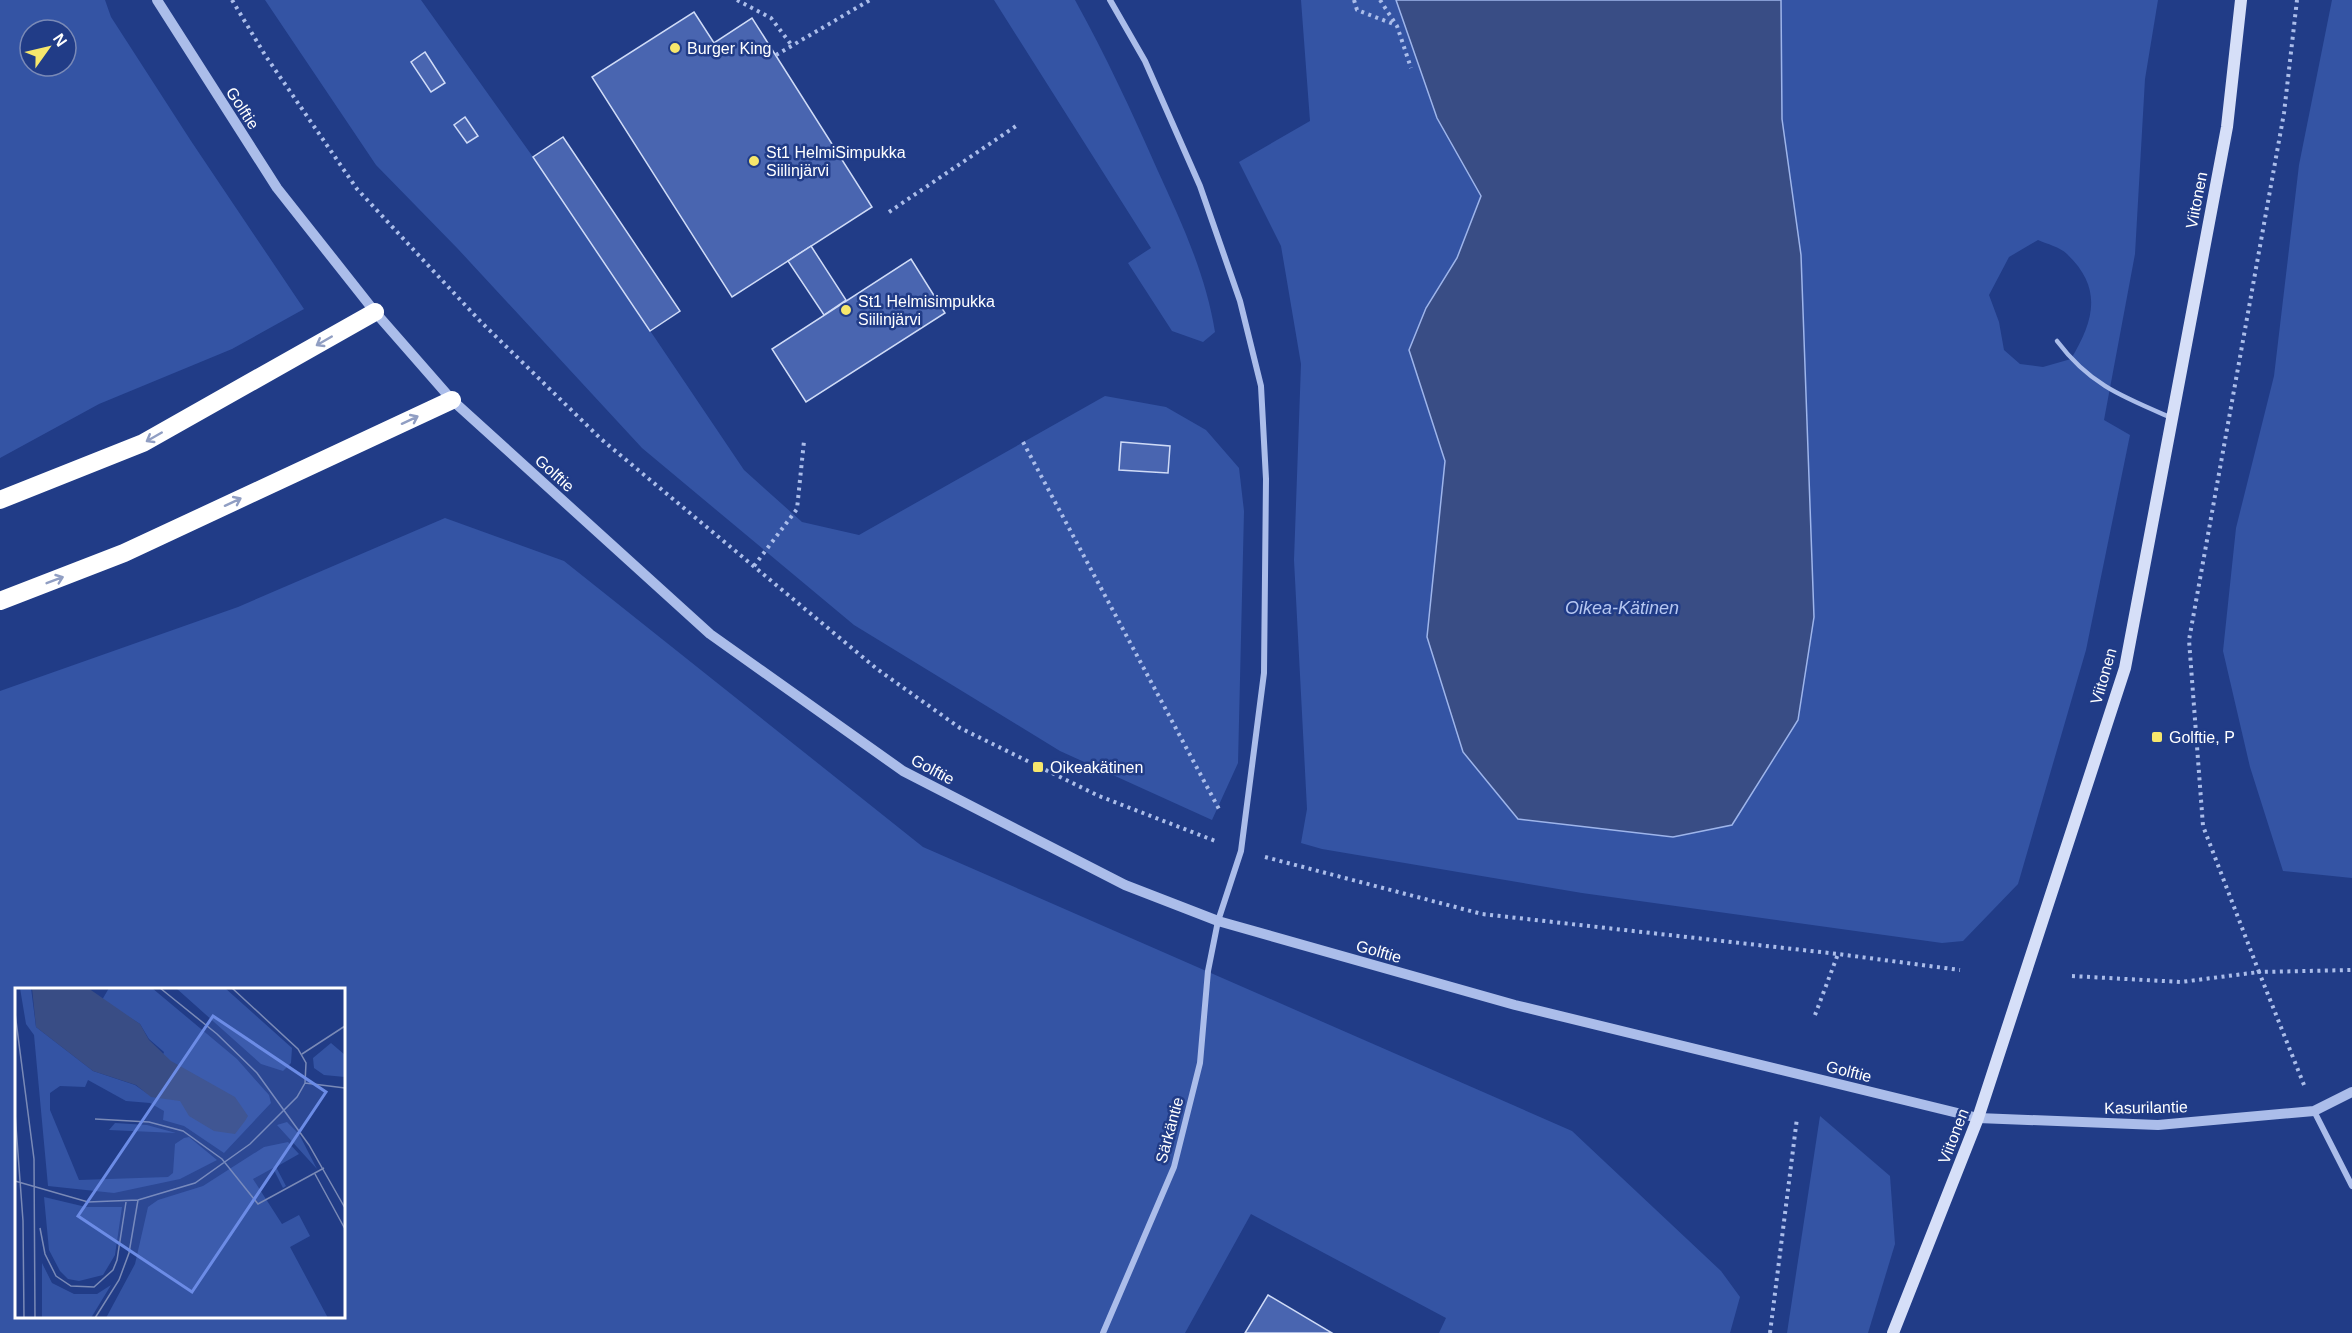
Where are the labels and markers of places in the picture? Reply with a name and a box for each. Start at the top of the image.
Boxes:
place label: Burger King [687,40,772,57]
marker: Burger King [668,41,682,55]
place label: St1 HelmiSimpukka Siilinjärvi [766,144,906,179]
marker: St1 HelmiSimpukka Siilinjärvi [747,154,761,168]
place label: St1 Helmisimpukka Siilinjärvi [858,293,995,328]
marker: St1 Helmisimpukka Siilinjärvi [839,303,853,317]
place label: Golftie, P [2169,729,2235,746]
marker: Golftie, P [2150,730,2164,744]
place label: Oikeakätinen [1050,759,1143,776]
marker: Oikeakätinen [1031,760,1045,774]

